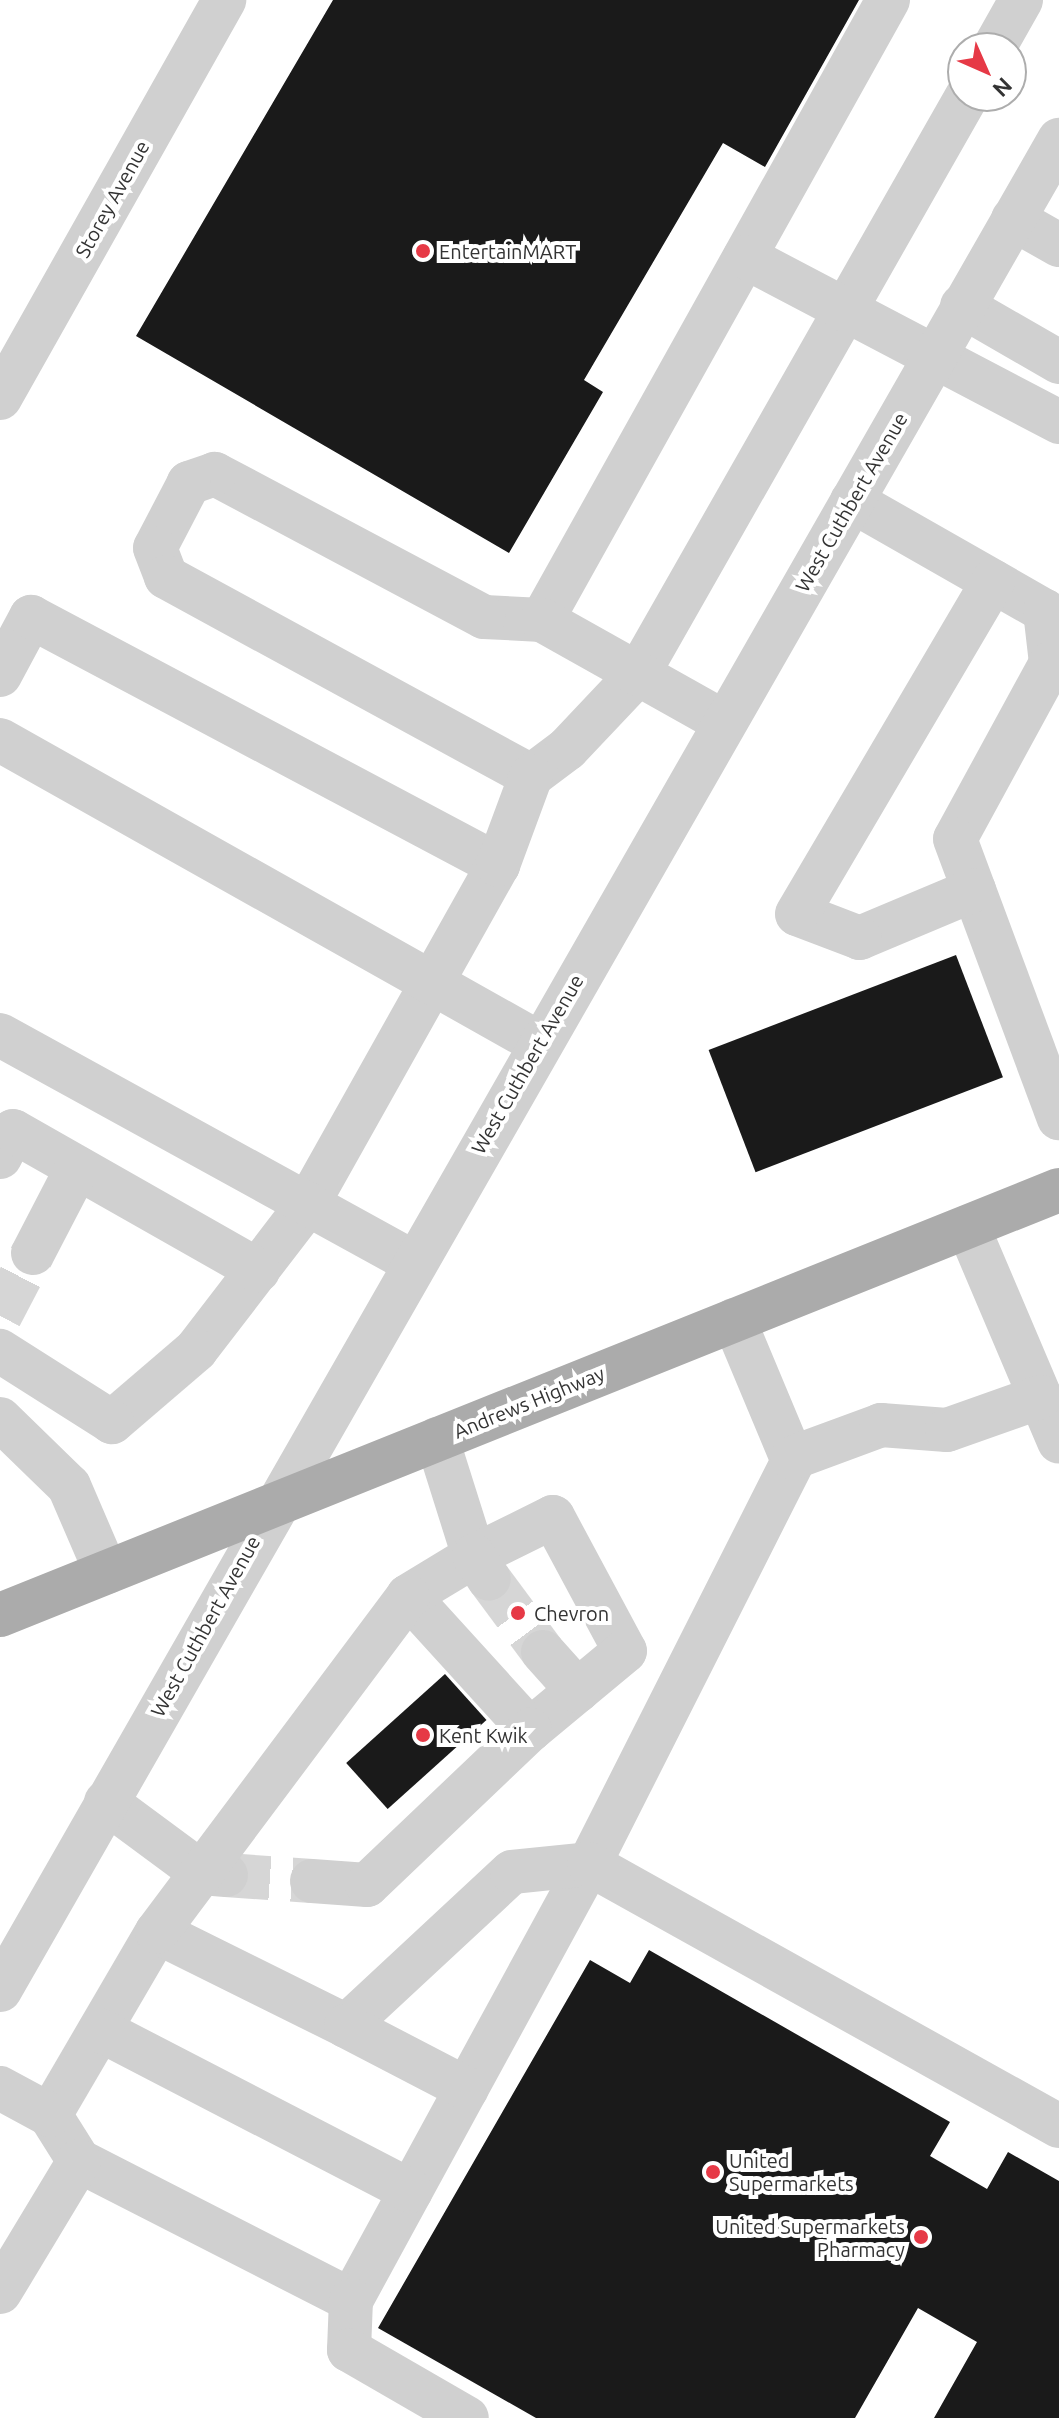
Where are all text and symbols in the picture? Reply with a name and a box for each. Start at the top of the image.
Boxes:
north arrow [947,32,1027,112]
text: N [988,73,1018,103]
street label: Storey Avenue [70,136,154,262]
place label: EntertainMART [439,239,576,263]
marker: EntertainMART [414,242,432,260]
street label: West Cuthbert Avenue [790,408,912,596]
street label: West Cuthbert Avenue [466,970,588,1158]
street label: Andrews Highway [450,1361,608,1443]
street label: West Cuthbert Avenue [145,1531,265,1721]
place label: Chevron [534,1601,609,1625]
marker: Chevron [509,1604,527,1622]
place label: Kent Kwik [439,1723,528,1747]
marker: Kent Kwik [414,1726,432,1744]
place label: United Supermarkets [729,2148,854,2195]
marker: United Supermarkets [704,2163,722,2181]
place label: United Supermarkets Pharmacy [715,2214,905,2261]
marker: United Supermarkets Pharmacy [912,2228,930,2246]

